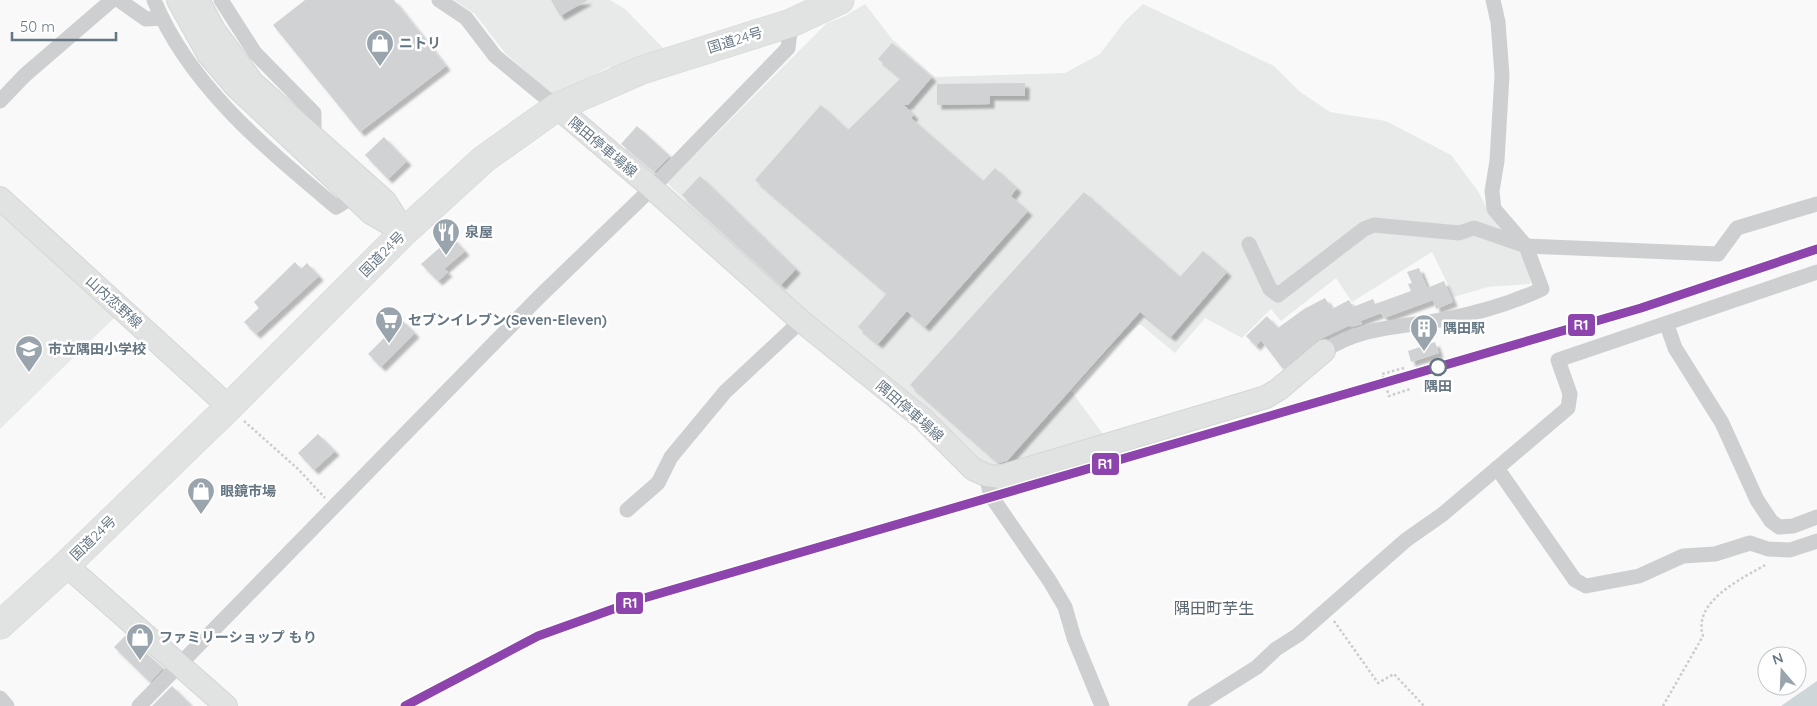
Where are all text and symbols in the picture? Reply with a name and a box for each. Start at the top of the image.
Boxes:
scale bar [12,10,116,42]
text: 50 m [20,17,55,36]
street label: 国道24号 [705,23,765,57]
shop icon: ニトリ [365,28,395,67]
place label: ニトリ [399,34,441,52]
street label: 隅田停車場線 [565,113,641,181]
restaurant icon: 泉屋 [431,217,461,256]
place label: 泉屋 [465,223,493,241]
street label: 国道24号 [356,228,408,280]
street label: 山内恋野線 [82,272,146,332]
supermarket icon: セブンイレブン(Seven-Eleven) [374,305,404,344]
place label: セブンイレブン(Seven-Eleven) [408,311,607,329]
building icon: 隅田駅 [1409,313,1439,352]
line badge: R1 [1567,313,1596,337]
text: R1 [1573,316,1589,334]
place label: 隅田駅 [1443,319,1485,337]
school or university icon: 市立隅田小学校 [14,334,44,373]
place label: 市立隅田小学校 [48,340,146,358]
marker: 隅田 [1429,358,1447,376]
street label: 隅田停車場線 [872,377,948,445]
place label: 隅田 [1424,377,1452,395]
line badge: R1 [1091,452,1120,476]
text: R1 [1097,455,1113,473]
shop icon: 眼鏡市場 [186,476,216,515]
place label: 眼鏡市場 [220,482,276,500]
street label: 国道24号 [66,512,120,564]
line badge: R1 [615,591,644,615]
text: R1 [622,594,638,612]
district label: 隅田町芋生 [1174,598,1254,618]
shop icon: ファミリーショップ もり [125,622,155,661]
place label: ファミリーショップ もり [159,628,317,646]
north arrow [1757,646,1807,696]
text: N [1770,649,1786,669]

